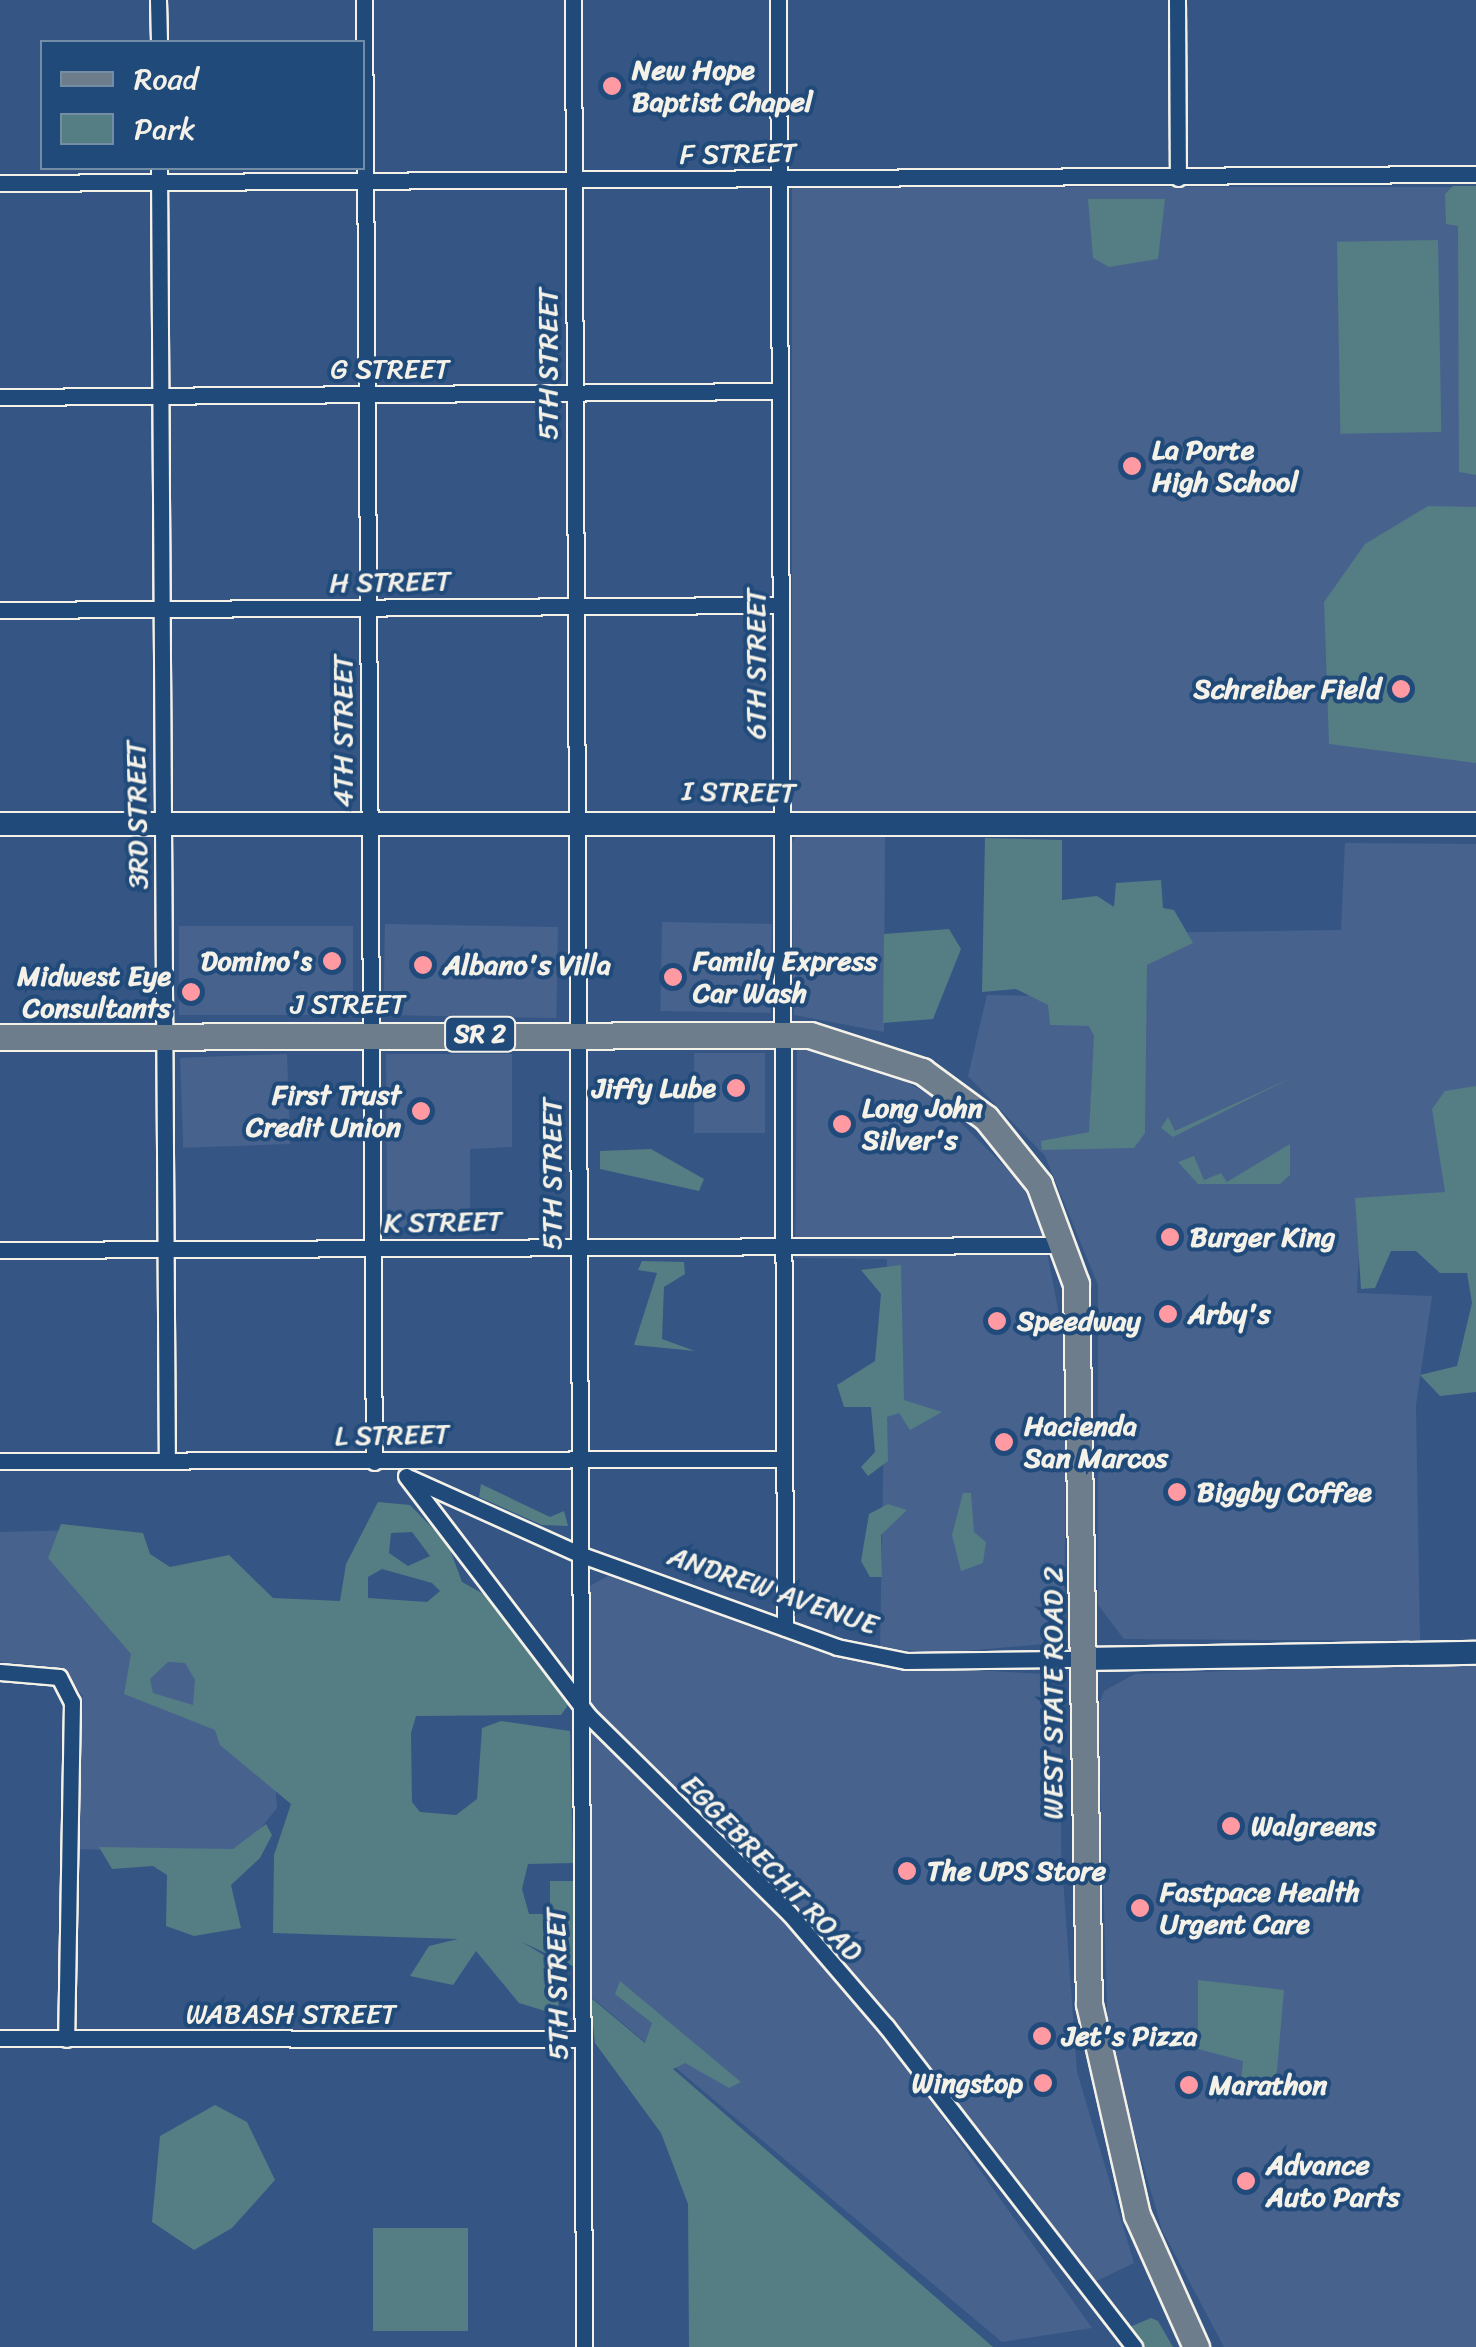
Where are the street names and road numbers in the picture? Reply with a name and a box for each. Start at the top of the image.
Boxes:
street label: F STREET [679,136,797,172]
street label: 5TH STREET [531,286,565,442]
street label: G STREET [330,352,450,386]
street label: H STREET [328,564,452,600]
street label: 6TH STREET [739,587,773,741]
street label: 4TH STREET [326,653,360,809]
street label: 3RD STREET [119,739,155,891]
street label: I STREET [682,774,796,810]
street label: J STREET [290,987,406,1021]
road number: SR 2 [442,1014,518,1054]
street label: 5TH STREET [535,1096,569,1252]
street label: K STREET [383,1204,503,1240]
street label: L STREET [334,1417,450,1453]
street label: ANDREW AVENUE [664,1538,882,1642]
street label: WEST STATE ROAD 2 [1036,1566,1070,1820]
street label: EGGEBRECHT ROAD [674,1768,870,1968]
street label: 5TH STREET [539,1906,575,2062]
street label: WABASH STREET [185,1997,397,2031]

